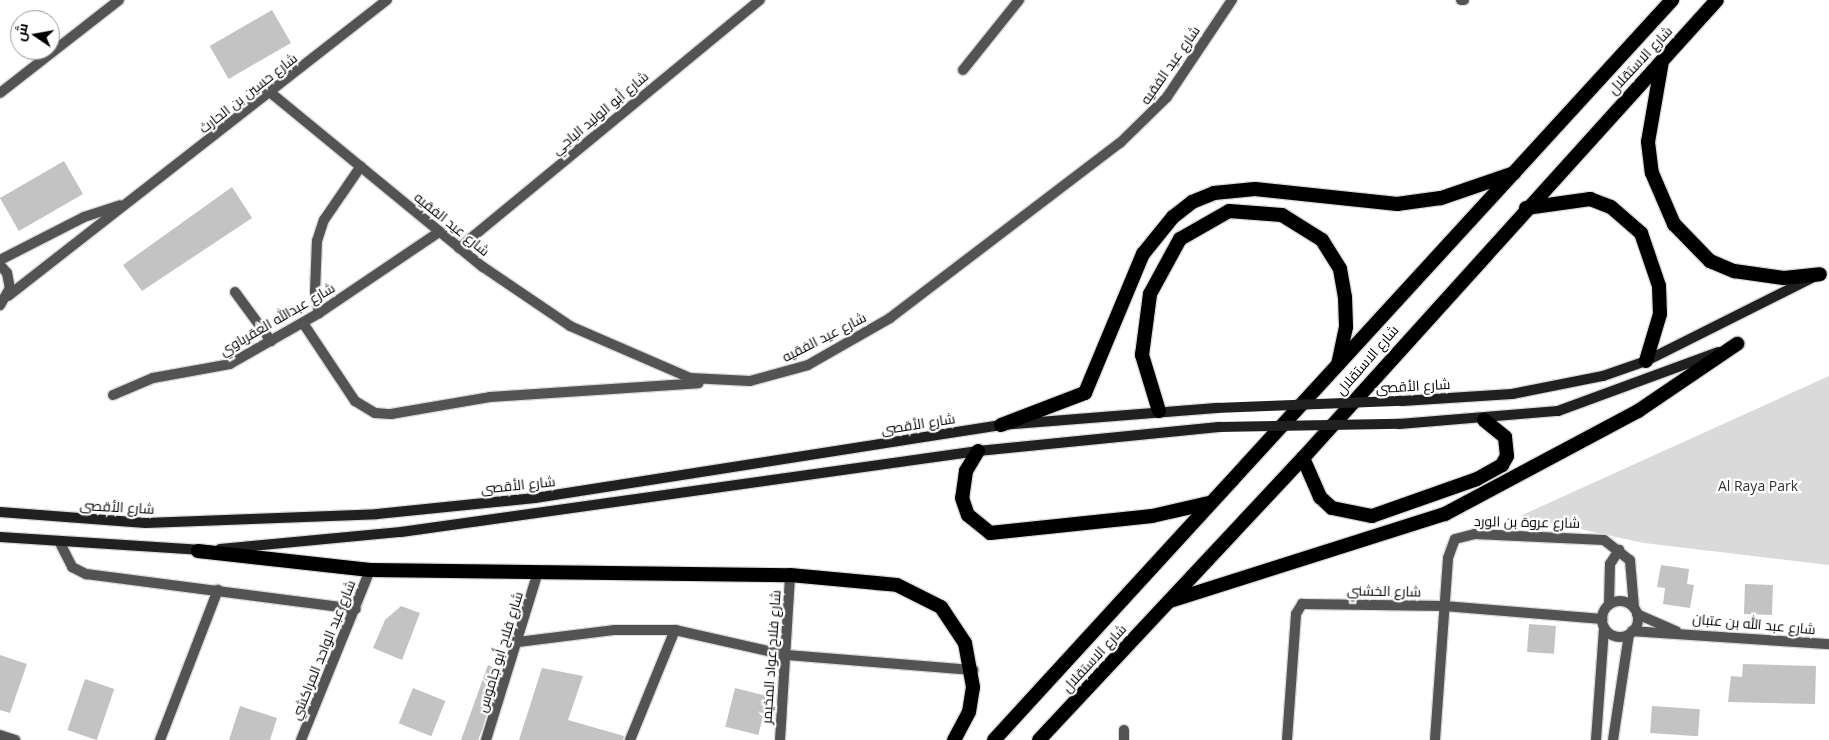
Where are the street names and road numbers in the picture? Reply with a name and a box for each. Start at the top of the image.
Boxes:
street label: شارع الاستقلال [1604,22,1676,98]
street label: شارع عيد الفقيه [1137,23,1203,107]
street label: شارع حسين بن الحارث [195,49,301,137]
street label: شارع أبو الوليد الباجي [548,68,652,158]
street label: شارع عيد الفقيه [411,189,493,259]
street label: شارع عبدالله العقرباوي [216,279,338,359]
street label: شارع عيد الفقيه [779,309,869,365]
street label: شارع الاستقلال [1332,322,1402,398]
street label: شارع الأقصى [1375,376,1451,396]
street label: شارع الأقصى [880,410,956,438]
street label: شارع الأقصى [480,473,556,497]
street label: شارع الأقصى [79,497,155,517]
street label: شارع عروة بن الورد [1474,513,1580,531]
street label: شارع عبد الواحد المراكشي [287,578,359,722]
street label: شارع الخشني [1347,582,1421,600]
street label: شارع فلاح عواد المخيمر [758,589,784,725]
street label: شارع فلاح أبو جاموس [474,590,526,714]
street label: شارع عبد الله بن عتبان [1692,610,1816,638]
street label: شارع الاستقلال [1058,620,1130,696]

